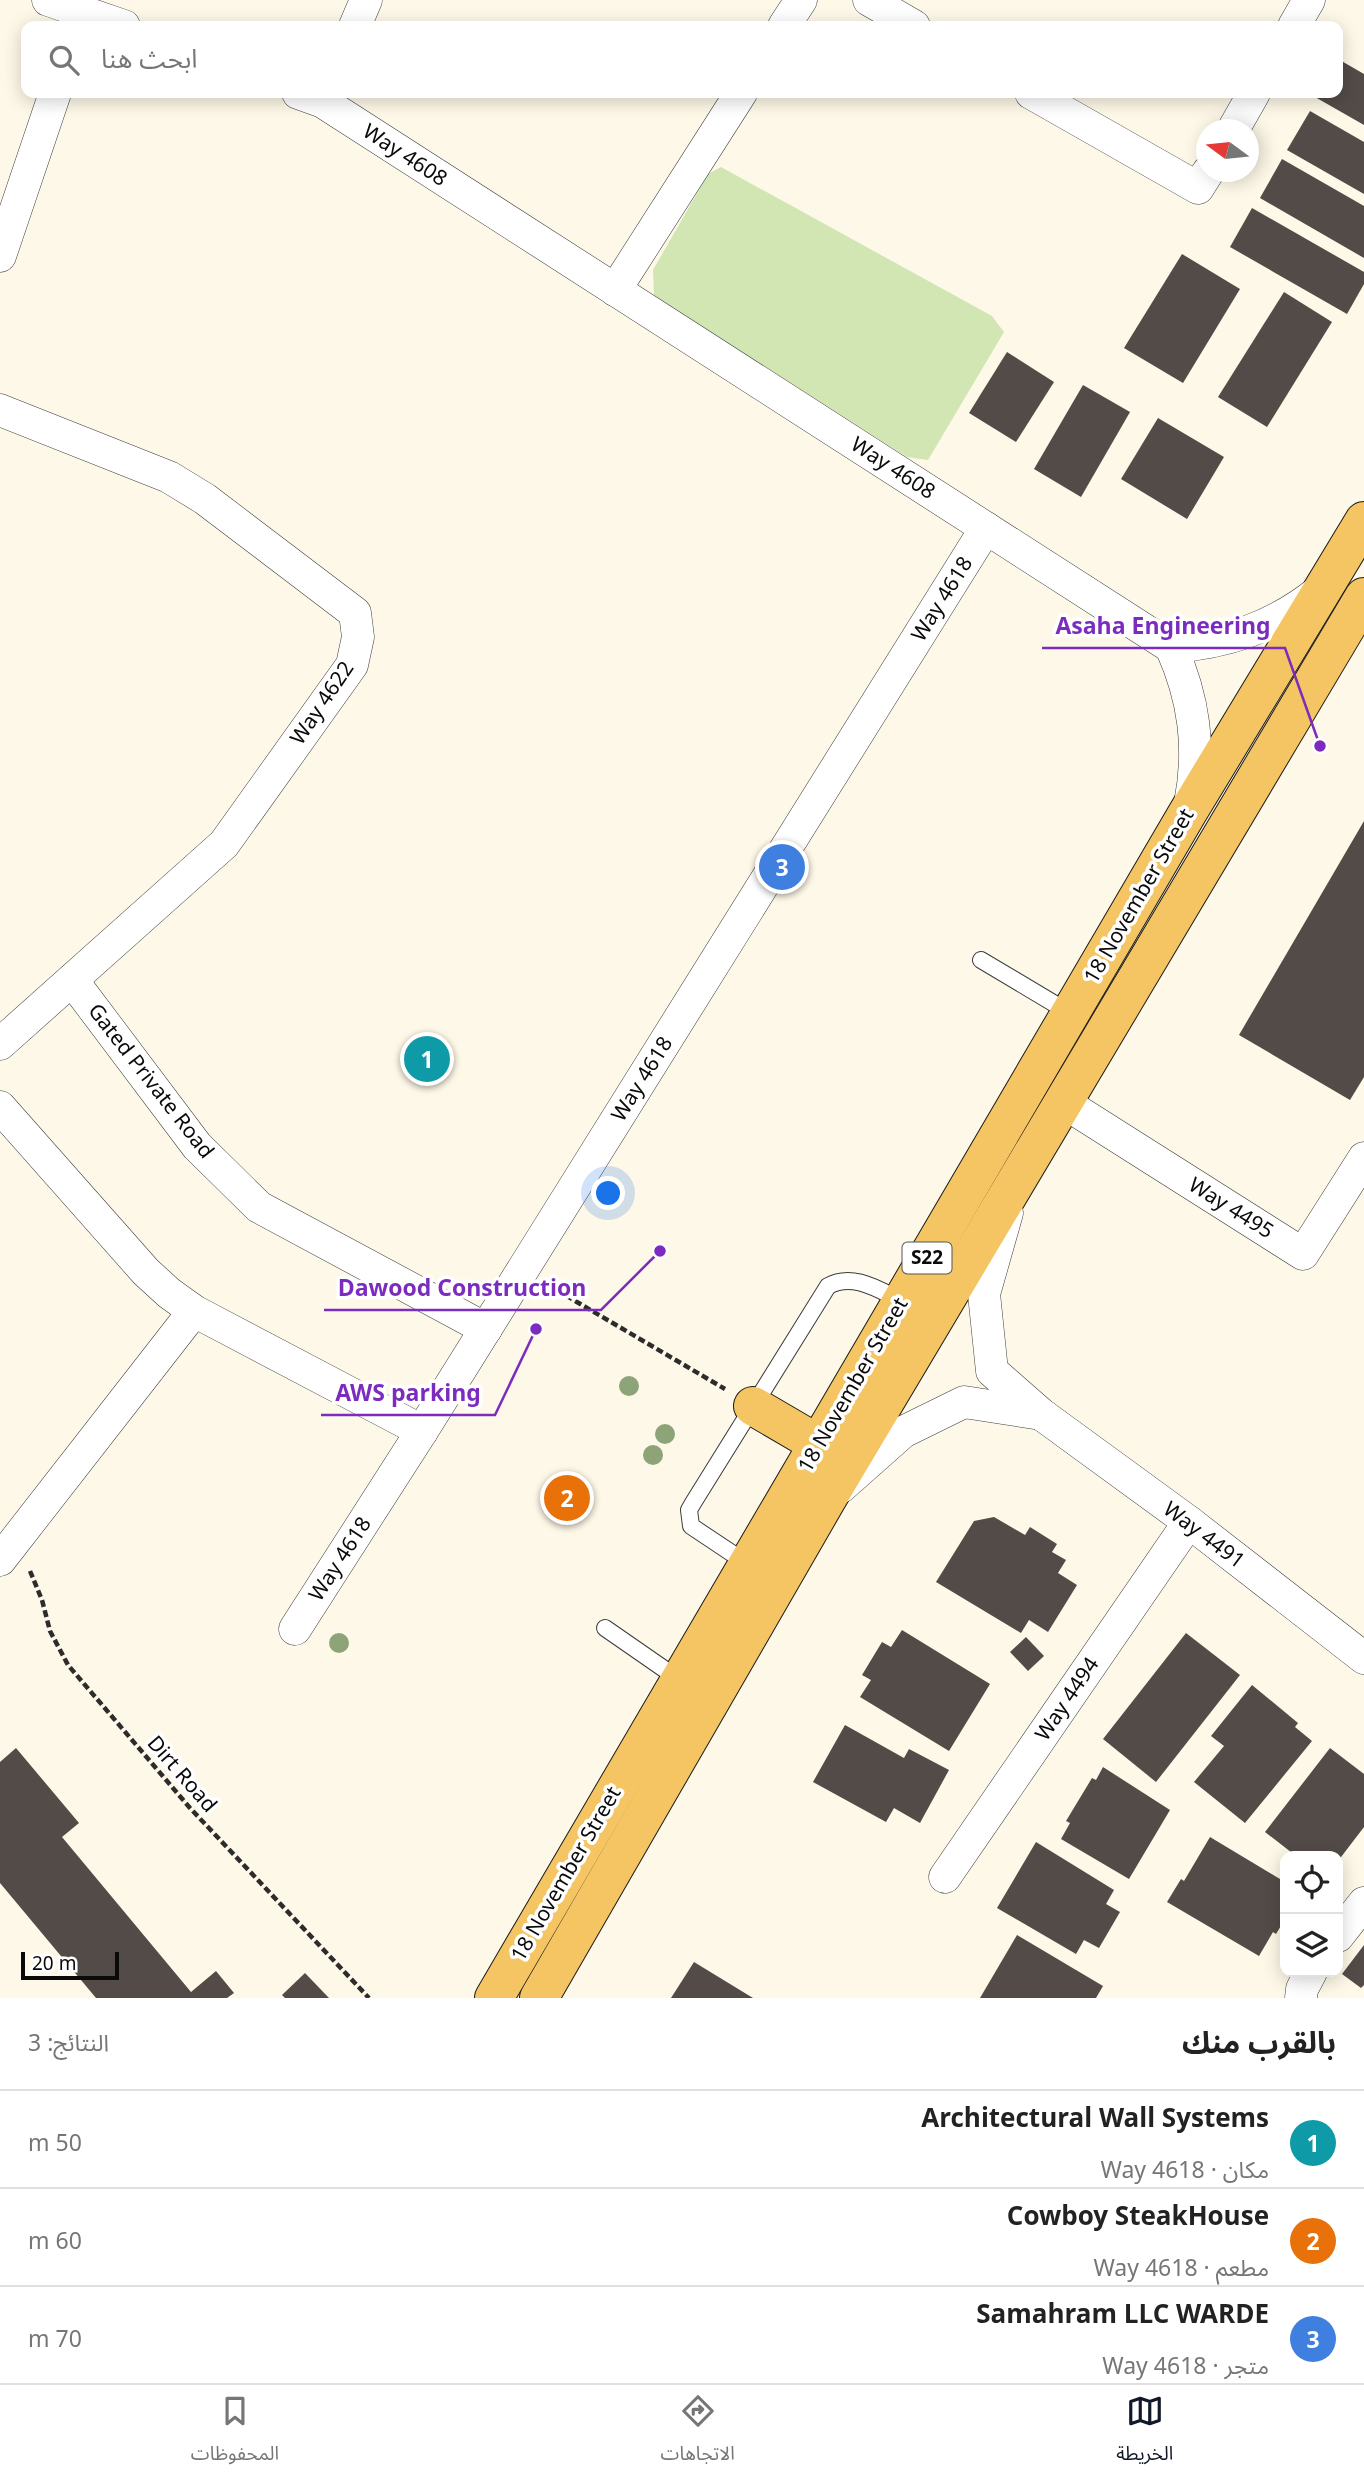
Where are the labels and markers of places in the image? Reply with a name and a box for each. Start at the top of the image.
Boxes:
callout: Asaha Engineering [1042,604,1285,648]
pin: 3 [759,841,805,893]
pin: 1 [404,1033,450,1085]
callout: Dawood Construction [324,1266,601,1310]
callout: AWS parking [321,1371,495,1415]
pin: 2 [544,1472,590,1524]

